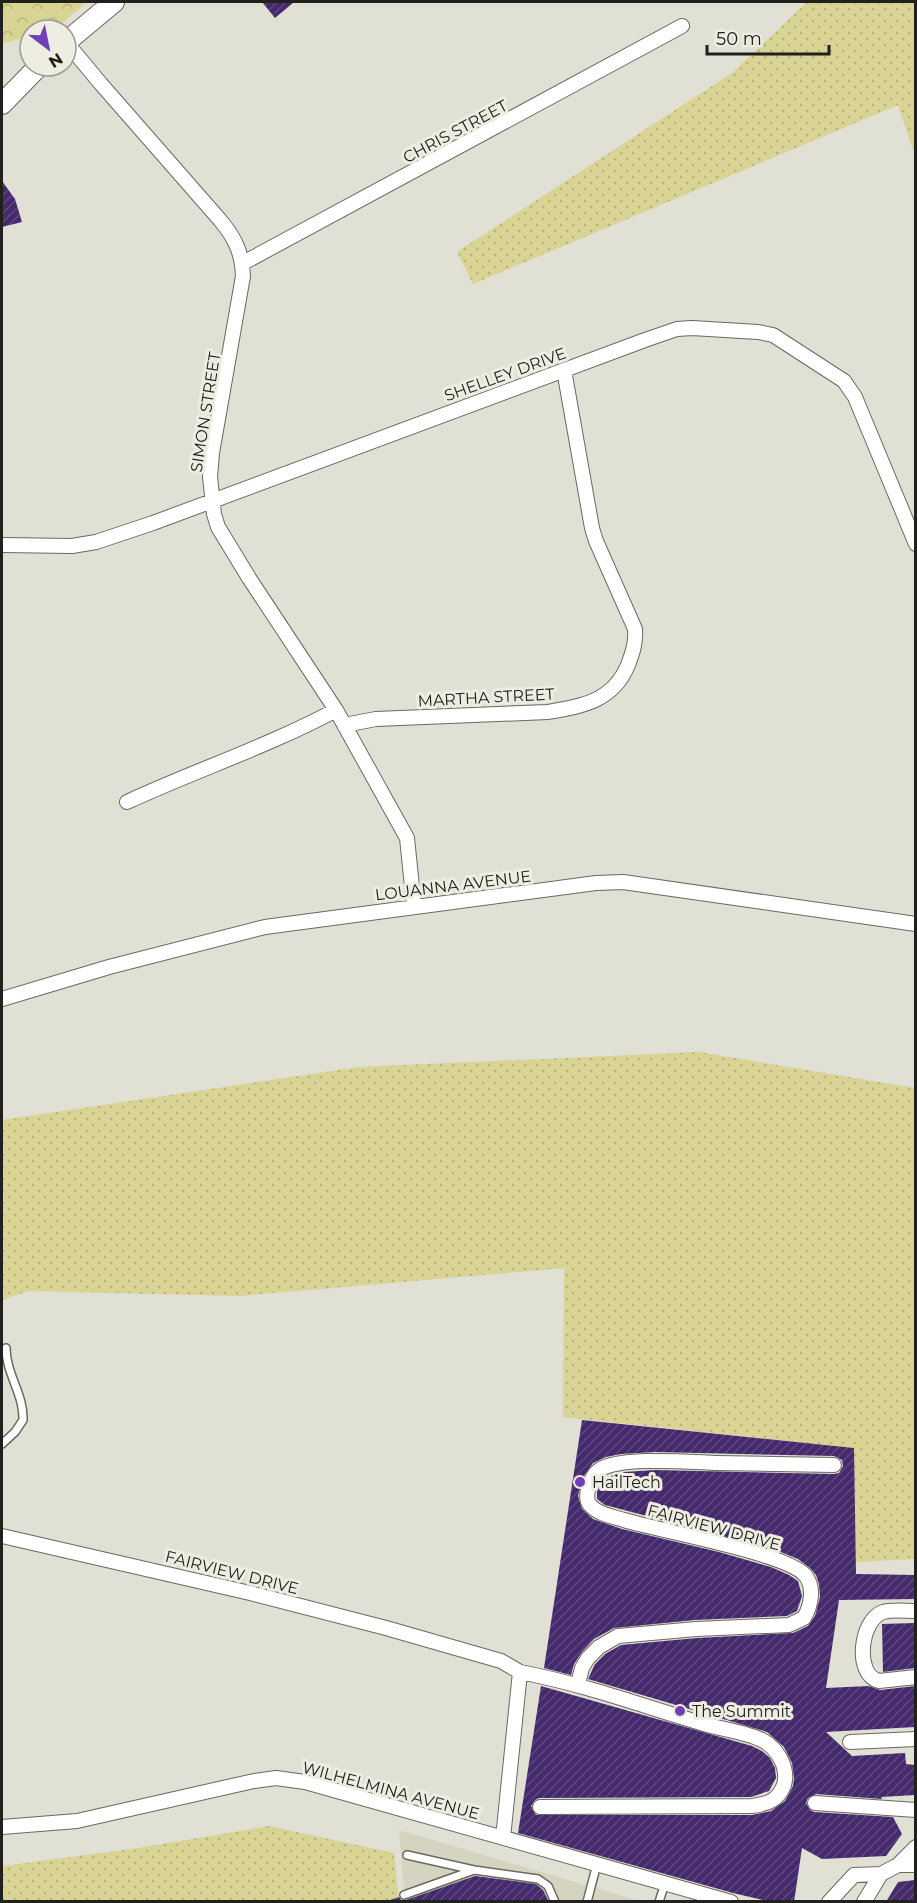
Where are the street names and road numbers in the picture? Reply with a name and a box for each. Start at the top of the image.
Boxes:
street label: CHRIS STREET [400,95,512,167]
street label: SHELLEY DRIVE [442,344,569,405]
street label: SIMON STREET [187,350,225,474]
street label: MARTHA STREET [417,684,556,711]
street label: LOUANNA AVENUE [374,866,532,904]
street label: FAIRVIEW DRIVE [645,1501,782,1554]
street label: FAIRVIEW DRIVE [163,1547,301,1598]
street label: WILHELMINA AVENUE [300,1758,482,1823]

